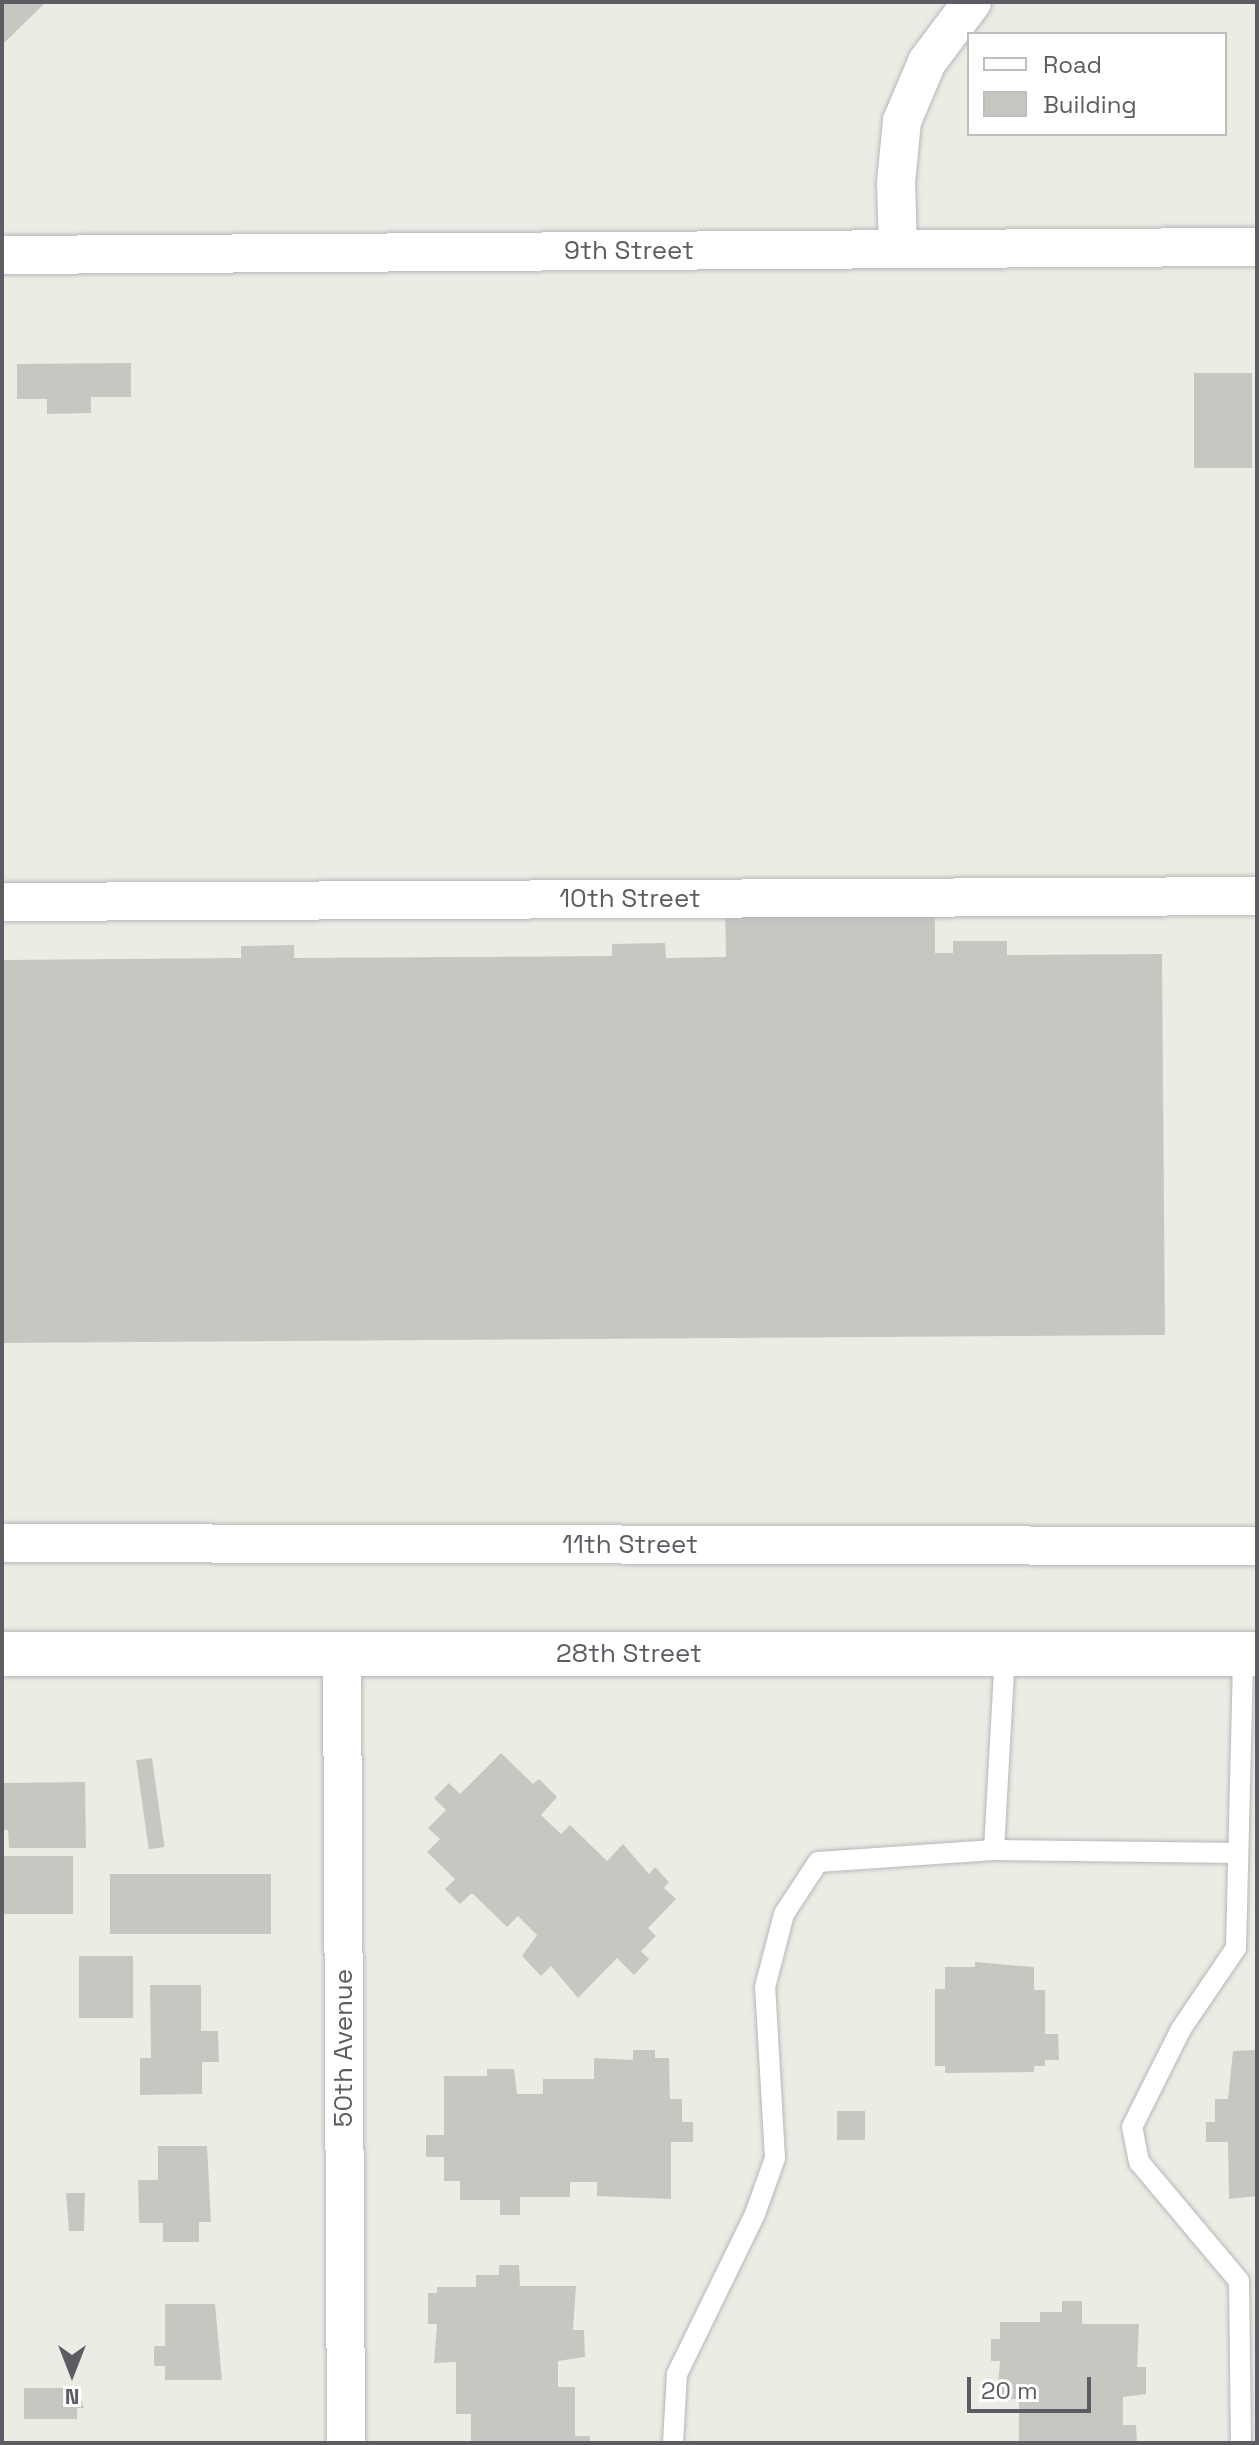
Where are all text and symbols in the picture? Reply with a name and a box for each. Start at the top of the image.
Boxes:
legend [967,32,1227,136]
text: Road [1043,49,1102,80]
text: Building [1043,89,1137,120]
street label: 9th Street [564,235,694,267]
street label: 10th Street [559,883,701,915]
street label: 11th Street [562,1529,698,1561]
street label: 28th Street [556,1638,702,1670]
street label: 50th Avenue [328,1969,360,2127]
north arrow [32,2333,112,2413]
scale bar [971,2361,1095,2411]
text: 20 m [981,2375,1038,2406]
text: N [65,2383,79,2411]

